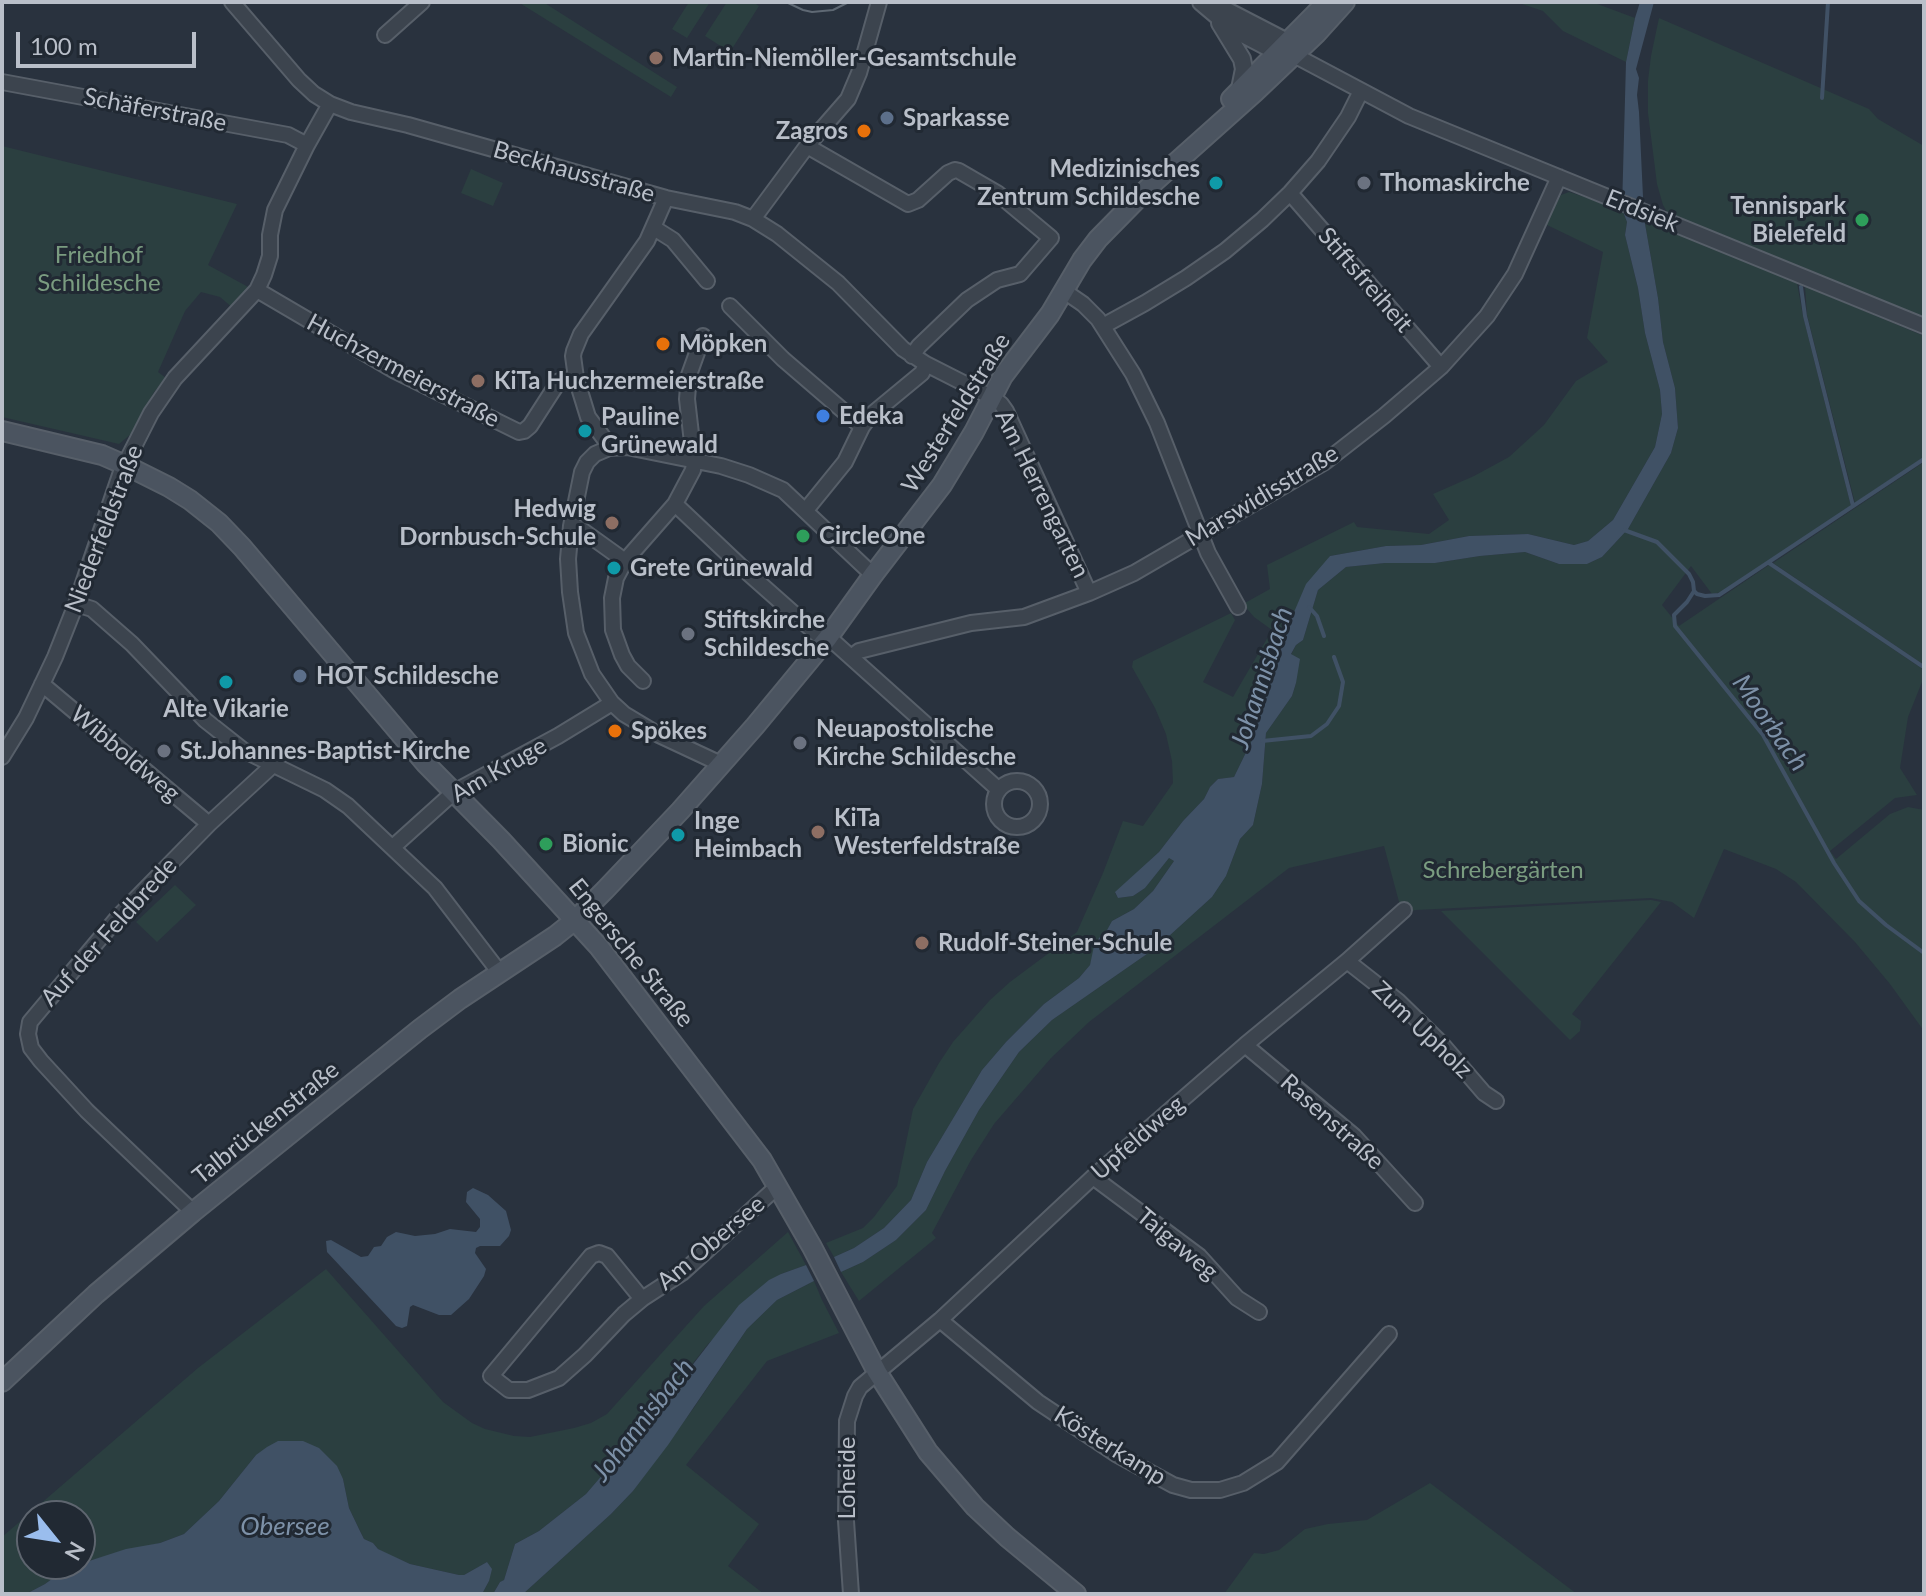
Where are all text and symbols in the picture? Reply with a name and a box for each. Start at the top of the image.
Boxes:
scale bar [20,16,200,66]
text: 100 m [30,31,98,60]
place label: Martin-Niemöller-Gesamtschule [672,44,1017,72]
marker: Martin-Niemöller-Gesamtschule [647,49,665,67]
street label: Schäferstraße [81,82,229,138]
place label: Sparkasse [903,104,1010,132]
marker: Sparkasse [878,109,896,127]
place label: Zagros [776,117,848,145]
marker: Zagros [855,122,873,140]
street label: Beckhausstraße [490,135,658,209]
place label: Medizinisches Zentrum Schildesche [977,155,1200,211]
place label: Thomaskirche [1380,169,1530,197]
marker: Medizinisches Zentrum Schildesche [1207,174,1225,192]
marker: Thomaskirche [1355,174,1373,192]
street label: Erdsiek [1601,183,1683,239]
place label: Tennispark Bielefeld [1730,192,1846,248]
marker: Tennispark Bielefeld [1853,211,1871,229]
street label: Stiftsfreiheit [1312,222,1418,338]
park label: Friedhof Schildesche [37,241,161,297]
street label: Huchzermeierstraße [302,308,504,434]
street label: Westerfeldstraße [895,328,1017,498]
place label: Möpken [679,330,767,358]
marker: Möpken [654,335,672,353]
place label: KiTa Huchzermeierstraße [494,367,764,395]
marker: KiTa Huchzermeierstraße [469,372,487,390]
place label: Edeka [839,402,904,430]
place label: Pauline Grünewald [601,403,718,459]
street label: Am Herrengarten [989,405,1095,583]
marker: Edeka [814,407,832,425]
marker: Pauline Grünewald [576,422,594,440]
street label: Marswidisstraße [1180,439,1344,553]
street label: Niederfeldstraße [59,441,149,617]
place label: Hedwig Dornbusch-Schule [399,495,596,551]
marker: Hedwig Dornbusch-Schule [603,514,621,532]
place label: CircleOne [819,522,925,550]
marker: CircleOne [794,527,812,545]
place label: Grete Grünewald [630,554,813,582]
marker: Grete Grünewald [605,559,623,577]
water label: Johannisbach [1224,603,1300,753]
place label: Stiftskirche Schildesche [704,606,829,662]
marker: Stiftskirche Schildesche [679,625,697,643]
place label: HOT Schildesche [316,662,499,690]
marker: HOT Schildesche [291,667,309,685]
water label: Moorbach [1726,669,1814,777]
marker: Alte Vikarie [217,673,235,691]
place label: Alte Vikarie [163,695,289,723]
street label: Wibboldweg [64,700,186,808]
place label: Neuapostolische Kirche Schildesche [816,715,1016,771]
place label: Spökes [631,717,707,745]
marker: Spökes [606,722,624,740]
street label: Am Kruge [446,731,552,809]
marker: Neuapostolische Kirche Schildesche [791,734,809,752]
place label: St.Johannes-Baptist-Kirche [180,737,470,765]
marker: St.Johannes-Baptist-Kirche [155,742,173,760]
place label: KiTa Westerfeldstraße [834,804,1020,860]
place label: Inge Heimbach [694,807,802,863]
marker: KiTa Westerfeldstraße [809,823,827,841]
marker: Inge Heimbach [669,826,687,844]
place label: Bionic [562,830,629,858]
marker: Bionic [537,835,555,853]
street label: Auf der Feldbrede [35,852,183,1012]
park label: Schrebergärten [1422,856,1584,884]
street label: Engersche Straße [562,873,700,1033]
place label: Rudolf-Steiner-Schule [938,929,1172,957]
marker: Rudolf-Steiner-Schule [913,934,931,952]
street label: Zum Upholz [1366,975,1478,1085]
street label: Talbrückenstraße [187,1055,345,1191]
street label: Rasenstraße [1274,1068,1390,1176]
street label: Upfeldweg [1085,1090,1191,1186]
street label: Am Obersee [651,1190,771,1296]
street label: Taigaweg [1130,1202,1224,1286]
water label: Johannisbach [585,1352,701,1488]
street label: Kösterkamp [1049,1400,1171,1492]
street label: Loheide [833,1437,861,1519]
north arrow [16,1500,96,1580]
water label: Obersee [240,1511,330,1543]
text: N [60,1537,91,1565]

